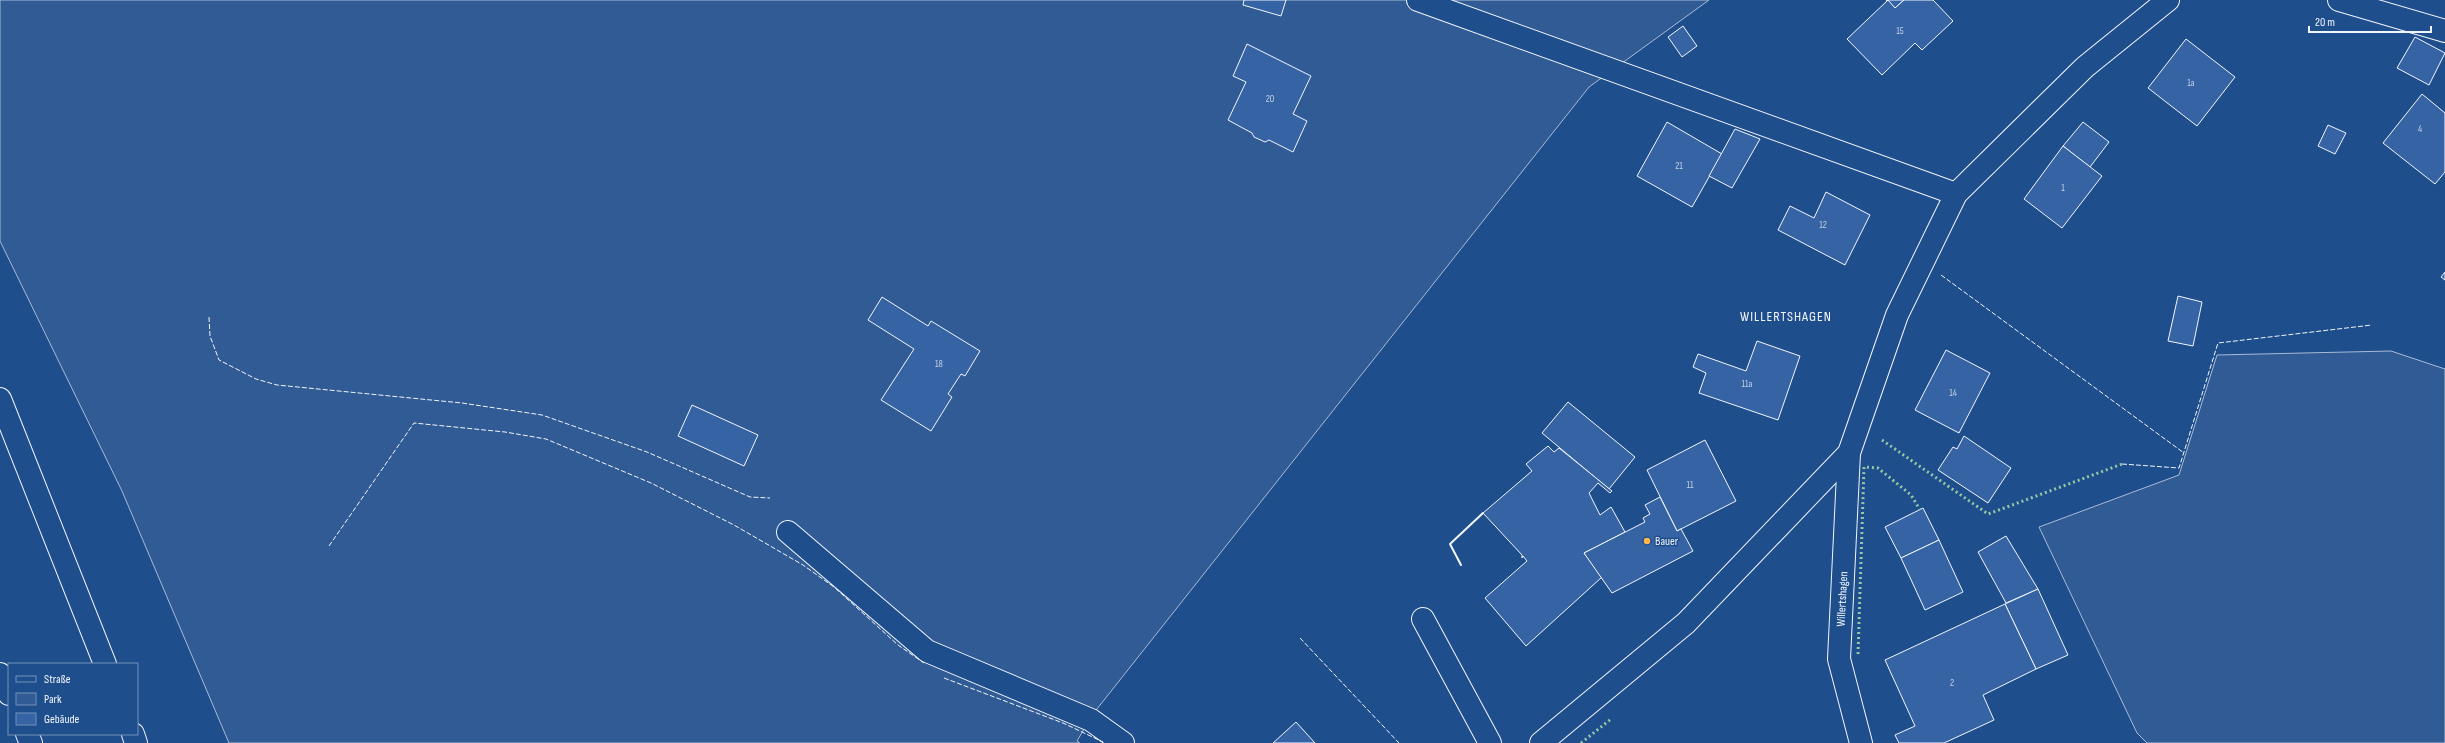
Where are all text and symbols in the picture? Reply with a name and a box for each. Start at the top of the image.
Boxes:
scale bar [2309,8,2431,34]
text: 20 m [2315,15,2335,30]
house number: 15 [1896,25,1904,37]
house number: 1a [2187,77,2195,89]
house number: 20 [1266,93,1274,105]
house number: 4 [2418,123,2422,135]
house number: 21 [1675,160,1683,172]
house number: 1 [2061,182,2065,194]
house number: 12 [1819,219,1827,231]
district label: WILLERTSHAGEN [1740,308,1832,325]
house number: 18 [935,358,943,370]
house number: 11a [1742,378,1753,390]
house number: 14 [1949,387,1957,399]
house number: 11 [1687,479,1694,491]
place label: Bauer [1655,534,1679,549]
marker: Bauer [1642,536,1652,546]
street label: Willertshagen [1834,571,1851,627]
legend [8,663,138,735]
text: Straße [44,672,71,687]
house number: 2 [1950,677,1954,689]
text: Park [44,692,62,707]
text: Gebäude [44,712,79,727]

